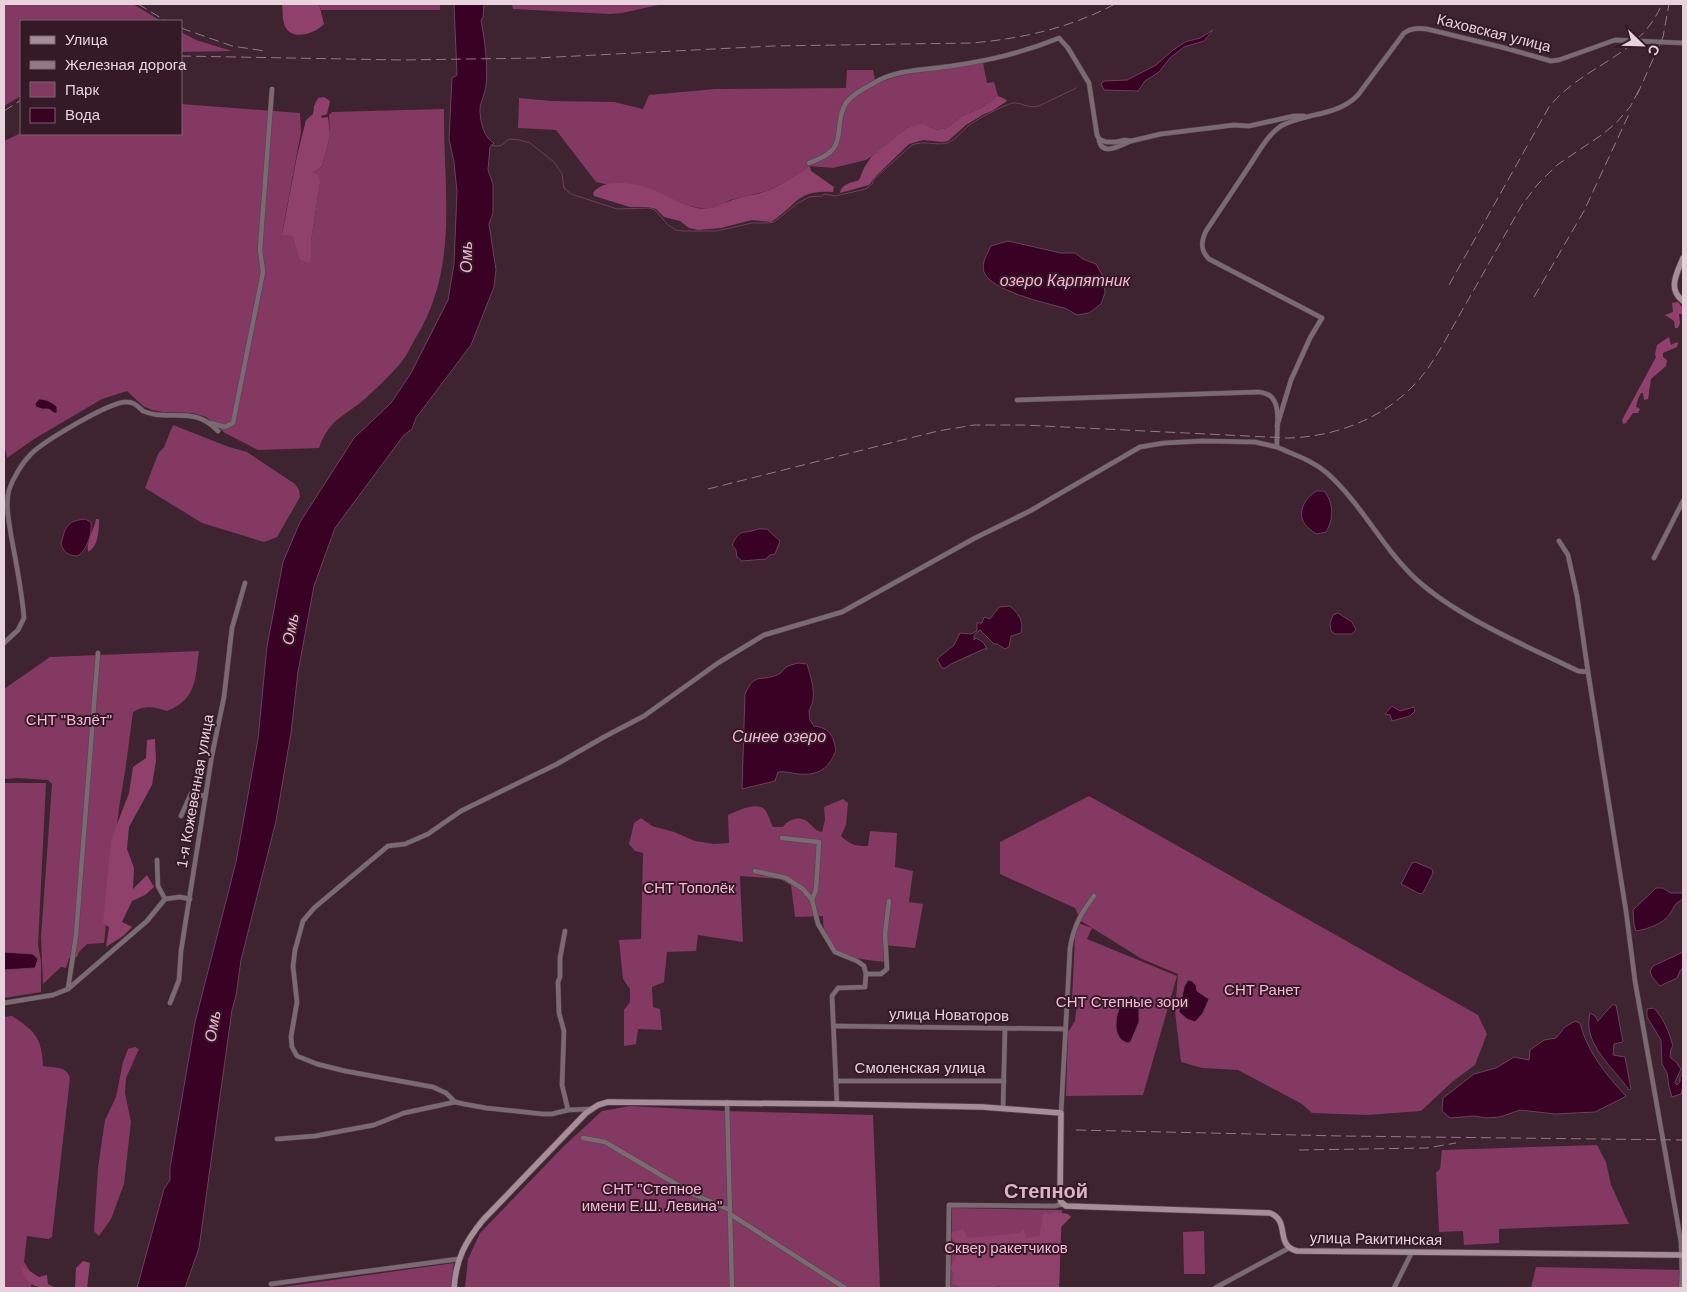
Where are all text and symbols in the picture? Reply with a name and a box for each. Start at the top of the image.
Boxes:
street label: Каховская улица [1435,10,1553,55]
legend [20,20,182,135]
north arrow [1617,20,1667,70]
text: Улица [65,31,108,48]
text: С [1645,42,1663,58]
text: Железная дорога [65,56,187,73]
text: Парк [65,81,99,98]
text: Вода [65,106,101,123]
water label: Омь [458,241,475,273]
water label: озеро Карпятник [1000,272,1132,289]
water label: Омь [279,612,302,646]
park label: СНТ "Взлёт" [26,711,112,728]
street label: 1-я Кожевенная улица [173,712,216,869]
water label: Синее озеро [732,728,826,745]
park label: СНТ Тополёк [643,879,735,896]
park label: СНТ Ранет [1224,981,1300,998]
park label: СНТ Степные зори [1056,993,1188,1010]
street label: улица Новаторов [889,1005,1009,1024]
water label: Омь [201,1009,224,1043]
street label: Смоленская улица [855,1059,986,1076]
park label: СНТ "Степное имени Е.Ш. Левина" [582,1180,722,1214]
district label: Степной [1004,1180,1088,1202]
street label: улица Ракитинская [1310,1229,1442,1248]
park label: Сквер ракетчиков [944,1239,1068,1256]

